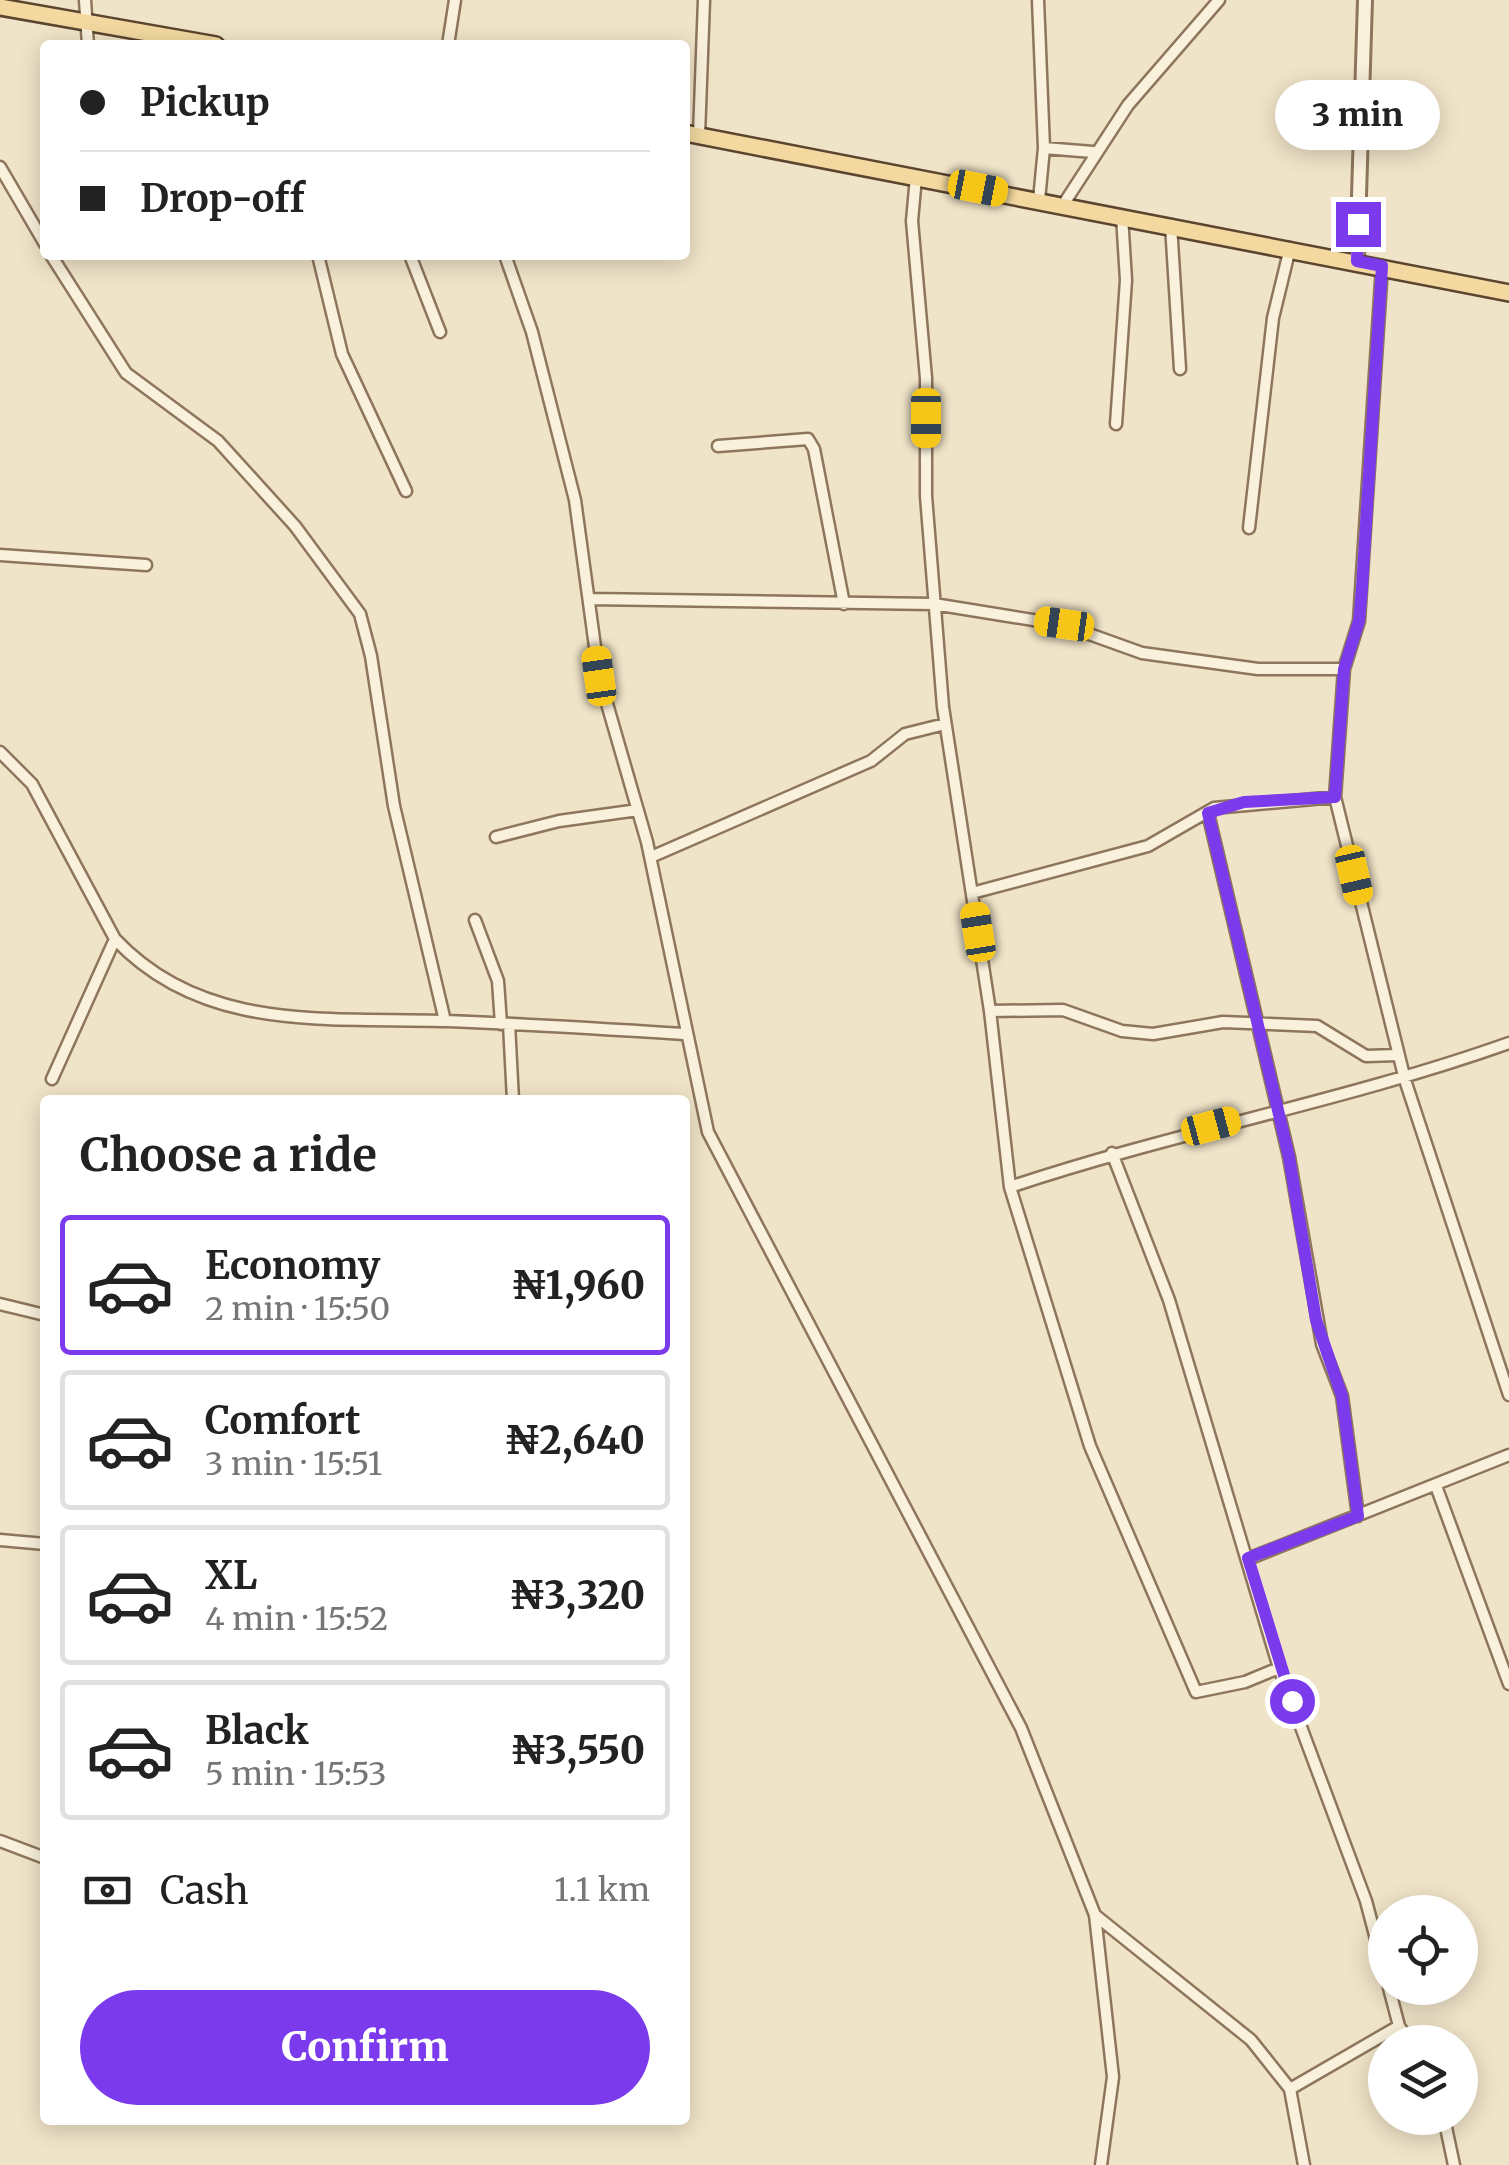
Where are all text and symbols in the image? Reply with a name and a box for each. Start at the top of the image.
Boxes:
text: Pickup [140,79,270,126]
callout: 3 min [1276,79,1440,149]
text: 3 min [1312,95,1403,135]
car [946,168,1010,208]
text: Drop-off [140,175,305,222]
route end [1336,202,1381,247]
car [911,388,941,448]
car [1032,605,1096,643]
car [580,644,618,708]
car [1333,842,1375,908]
car [958,900,998,964]
car [1178,1104,1244,1148]
text: Choose a ride [80,1127,377,1183]
icon: car [85,1240,175,1330]
text: Economy [205,1242,380,1289]
text: ₦1,960 [511,1262,645,1309]
text: 2 min · 15:50 [205,1289,390,1329]
icon: car [85,1395,175,1485]
text: Comfort [205,1397,361,1444]
text: ₦2,640 [504,1417,645,1464]
text: 3 min · 15:51 [205,1444,382,1484]
icon: car [85,1550,175,1640]
text: XL [205,1552,257,1599]
text: ₦3,320 [509,1572,645,1619]
text: 4 min · 15:52 [205,1599,388,1639]
route start [1270,1679,1315,1724]
icon: car [85,1705,175,1795]
text: Black [205,1707,309,1754]
text: ₦3,550 [510,1727,645,1774]
text: 5 min · 15:53 [205,1754,387,1794]
icon: cash [80,1863,135,1918]
text: Cash [160,1867,249,1914]
text: 1.1 km [554,1870,650,1910]
map controls [1368,1895,1478,2135]
button: locate [1368,1895,1478,2005]
button: Confirm [80,1990,650,2105]
button: layers [1368,2025,1478,2135]

